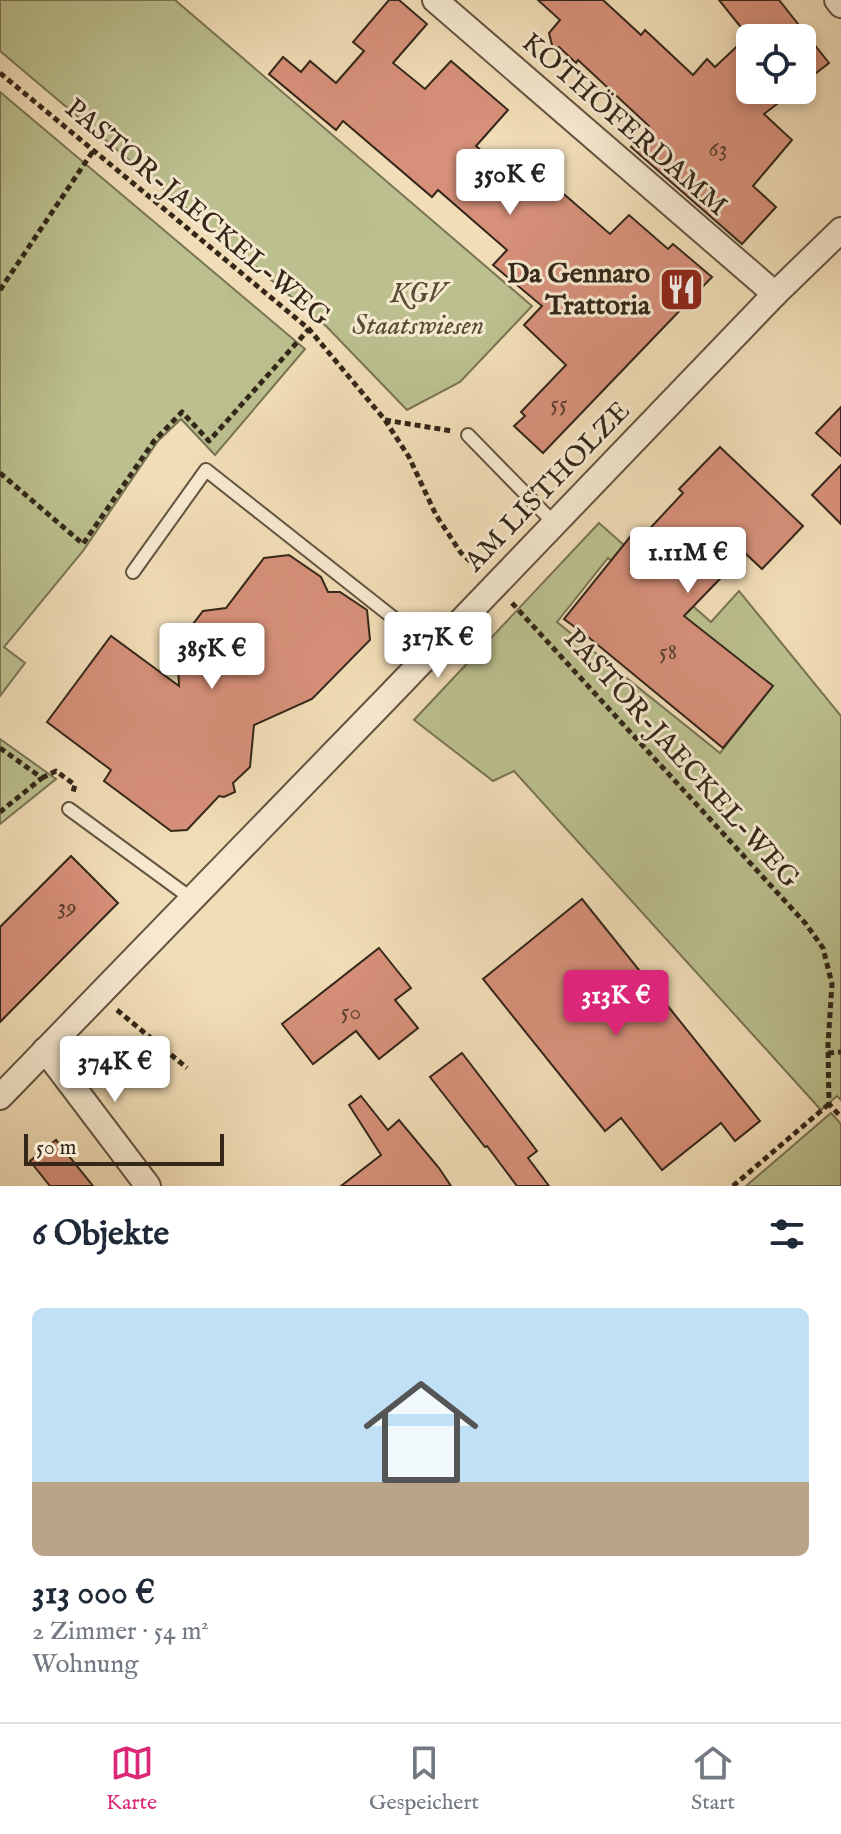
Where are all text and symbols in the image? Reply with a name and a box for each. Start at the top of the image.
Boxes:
map controls [736,24,816,104]
button: locate [736,24,816,104]
street label: KOTHÖFERDAMM [514,26,734,224]
street label: PASTOR-JAECKEL-WEG [57,92,338,335]
house number: 63 [708,134,728,165]
pin: 350K € [445,149,575,217]
text: 350K € [474,158,546,191]
place label: Da Gennaro Trattoria [507,257,651,324]
restaurant icon: Da Gennaro Trattoria [657,266,705,314]
park label: KGV Staatswiesen [352,277,484,344]
house number: 55 [550,389,568,420]
street label: AM LISTHOLZE [457,394,638,580]
pin: 1.11M € [614,527,762,595]
text: 1.11M € [648,536,728,569]
pin: 317K € [373,612,503,680]
text: 317K € [402,621,474,654]
street label: PASTOR-JAECKEL-WEG [556,622,807,896]
pin: 385K € [147,623,277,691]
text: 385K € [177,632,247,665]
house number: 58 [659,637,677,668]
house number: 39 [57,892,77,923]
pin: 313K € [551,970,681,1038]
text: 313K € [582,979,650,1012]
house number: 50 [341,997,361,1028]
pin: 374K € [50,1036,180,1104]
text: 374K € [78,1045,152,1078]
scale bar [24,1130,224,1166]
text: 50 m [36,1134,77,1162]
icon: filters [765,1212,809,1256]
text: 6 Objekte [32,1213,169,1256]
icon: home [349,1360,493,1504]
text: 313 000 € [32,1572,155,1615]
text: 2 Zimmer · 54 m² [32,1615,209,1648]
text: Wohnung [32,1648,138,1681]
tab: Karte [106,1741,157,1817]
tab: Gespeichert [369,1741,479,1817]
tab: Start [691,1741,735,1817]

